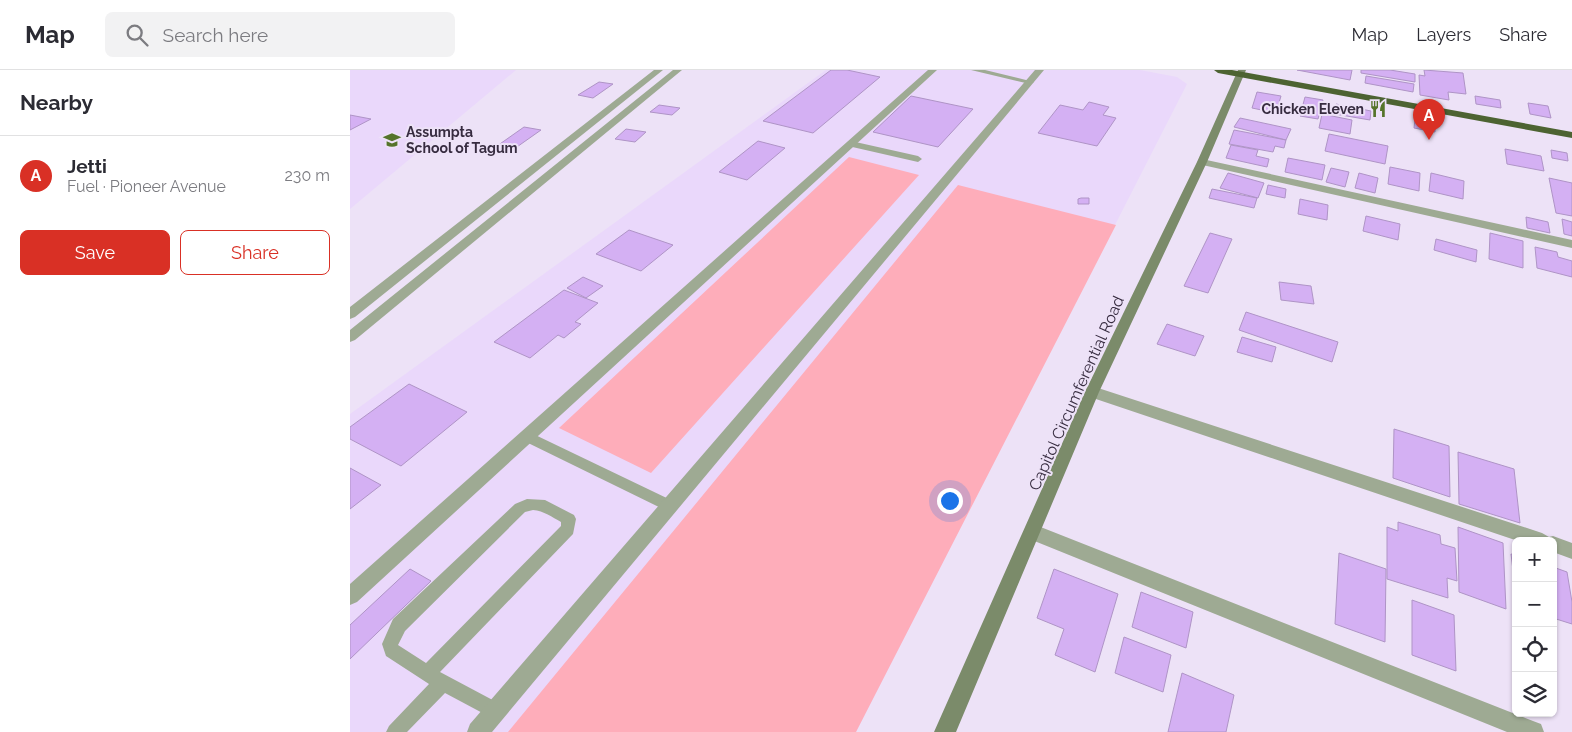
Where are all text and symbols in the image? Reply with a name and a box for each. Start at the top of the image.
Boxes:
search box [105,12,455,57]
text: Map [25,20,75,49]
icon: search [123,21,151,49]
text: Search here [163,24,268,46]
text: Map [1352,24,1388,45]
text: Layers [1416,24,1471,45]
text: Share [1499,24,1547,45]
text: Nearby [20,90,93,115]
restaurant icon: Chicken Eleven [1368,99,1388,119]
pin: A [1413,99,1445,140]
place label: Chicken Eleven [1262,101,1364,117]
place label: Assumpta School of Tagum [406,124,518,156]
school or university icon: Assumpta School of Tagum [382,130,402,150]
text: Jetti [67,155,107,177]
text: A [31,166,41,185]
text: 230 m [285,166,330,185]
text: Fuel · Pioneer Avenue [67,177,226,196]
button: Save [20,230,170,275]
button: Share [180,230,330,275]
street label: Capitol Circumferential Road [1025,293,1128,493]
your location [937,488,963,514]
map controls [1512,537,1557,717]
button: + [1512,537,1557,582]
button: − [1512,582,1557,627]
button: locate [1512,627,1557,672]
button: layers [1512,672,1557,717]

